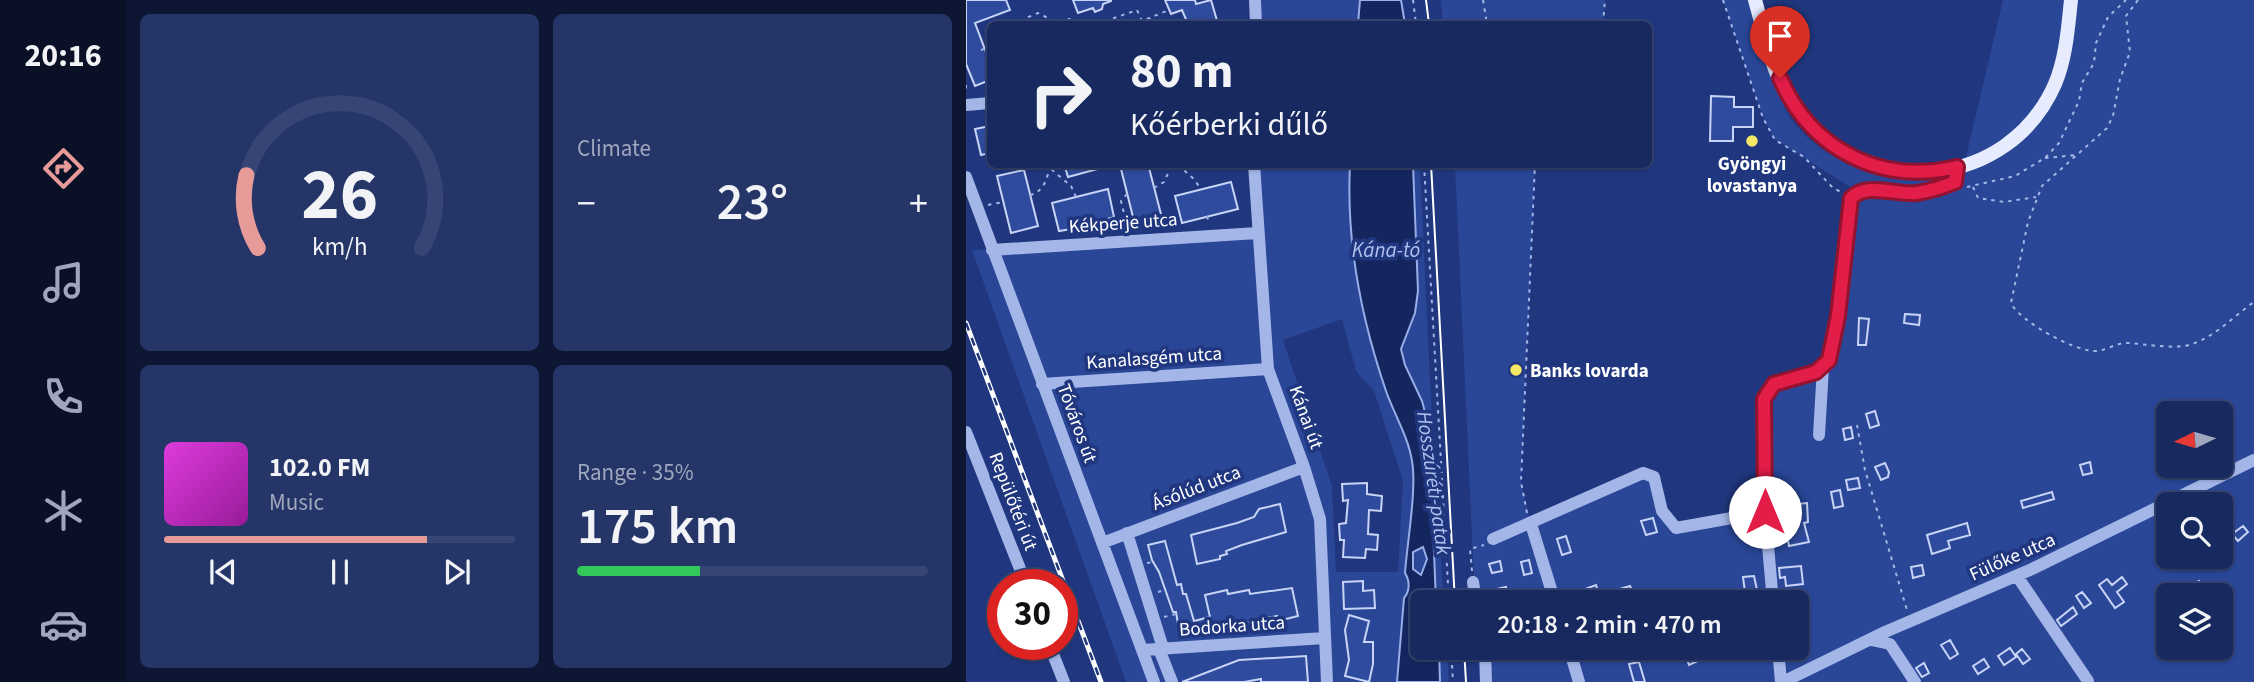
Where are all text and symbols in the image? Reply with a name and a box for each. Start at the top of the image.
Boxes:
pin [1750,6,1810,78]
icon: arrive [1761,17,1799,55]
text: 20:16 [24,33,102,79]
text: 80 m [1130,37,1234,107]
icon: right [1015,49,1106,140]
text: Kőérberki dűlő [1130,102,1328,148]
text: Climate [577,132,651,165]
marker: Gyöngyi lovastanya [1744,133,1760,149]
icon: directions [39,144,88,193]
text: 26 [301,144,378,248]
place label: Gyöngyi lovastanya [1707,151,1797,200]
text: 23° [717,166,788,240]
text: − [577,177,596,231]
text: + [909,177,928,231]
street label: Kékperje utca [1068,206,1178,241]
text: km/h [312,229,367,265]
water label: Kána-tó [1352,235,1421,265]
icon: music [39,258,88,307]
street label: Kanalasgém utca [1085,340,1223,377]
place label: Banks lovarda [1530,358,1649,385]
marker: Banks lovarda [1508,362,1524,378]
icon: phone [39,372,88,421]
street label: Tóváros út [1050,380,1104,467]
street label: Kánai út [1282,382,1330,454]
north arrow [2156,401,2233,478]
map controls [2156,401,2233,660]
water label: Hosszúréti-patak [1409,409,1459,558]
text: 102.0 FM [269,449,370,486]
street label: Repülőtéri út [982,449,1044,555]
text: Range · 35% [577,456,694,489]
street label: Ásólúd utca [1148,459,1245,518]
position arrow [1728,475,1802,549]
icon: climate [39,486,88,535]
text: Music [269,486,324,519]
text: 175 km [577,490,738,564]
button: search [2156,492,2233,569]
street label: Fülőke utca [1965,526,2060,588]
icon: previous [204,553,242,591]
icon: pause [321,553,359,591]
icon: next [438,553,476,591]
speed limit sign: 30 [987,569,1078,660]
button: layers [2156,583,2233,660]
icon: car [39,600,88,649]
text: 20:18 · 2 min · 470 m [1497,606,1722,643]
street label: Bodorka utca [1178,609,1286,644]

